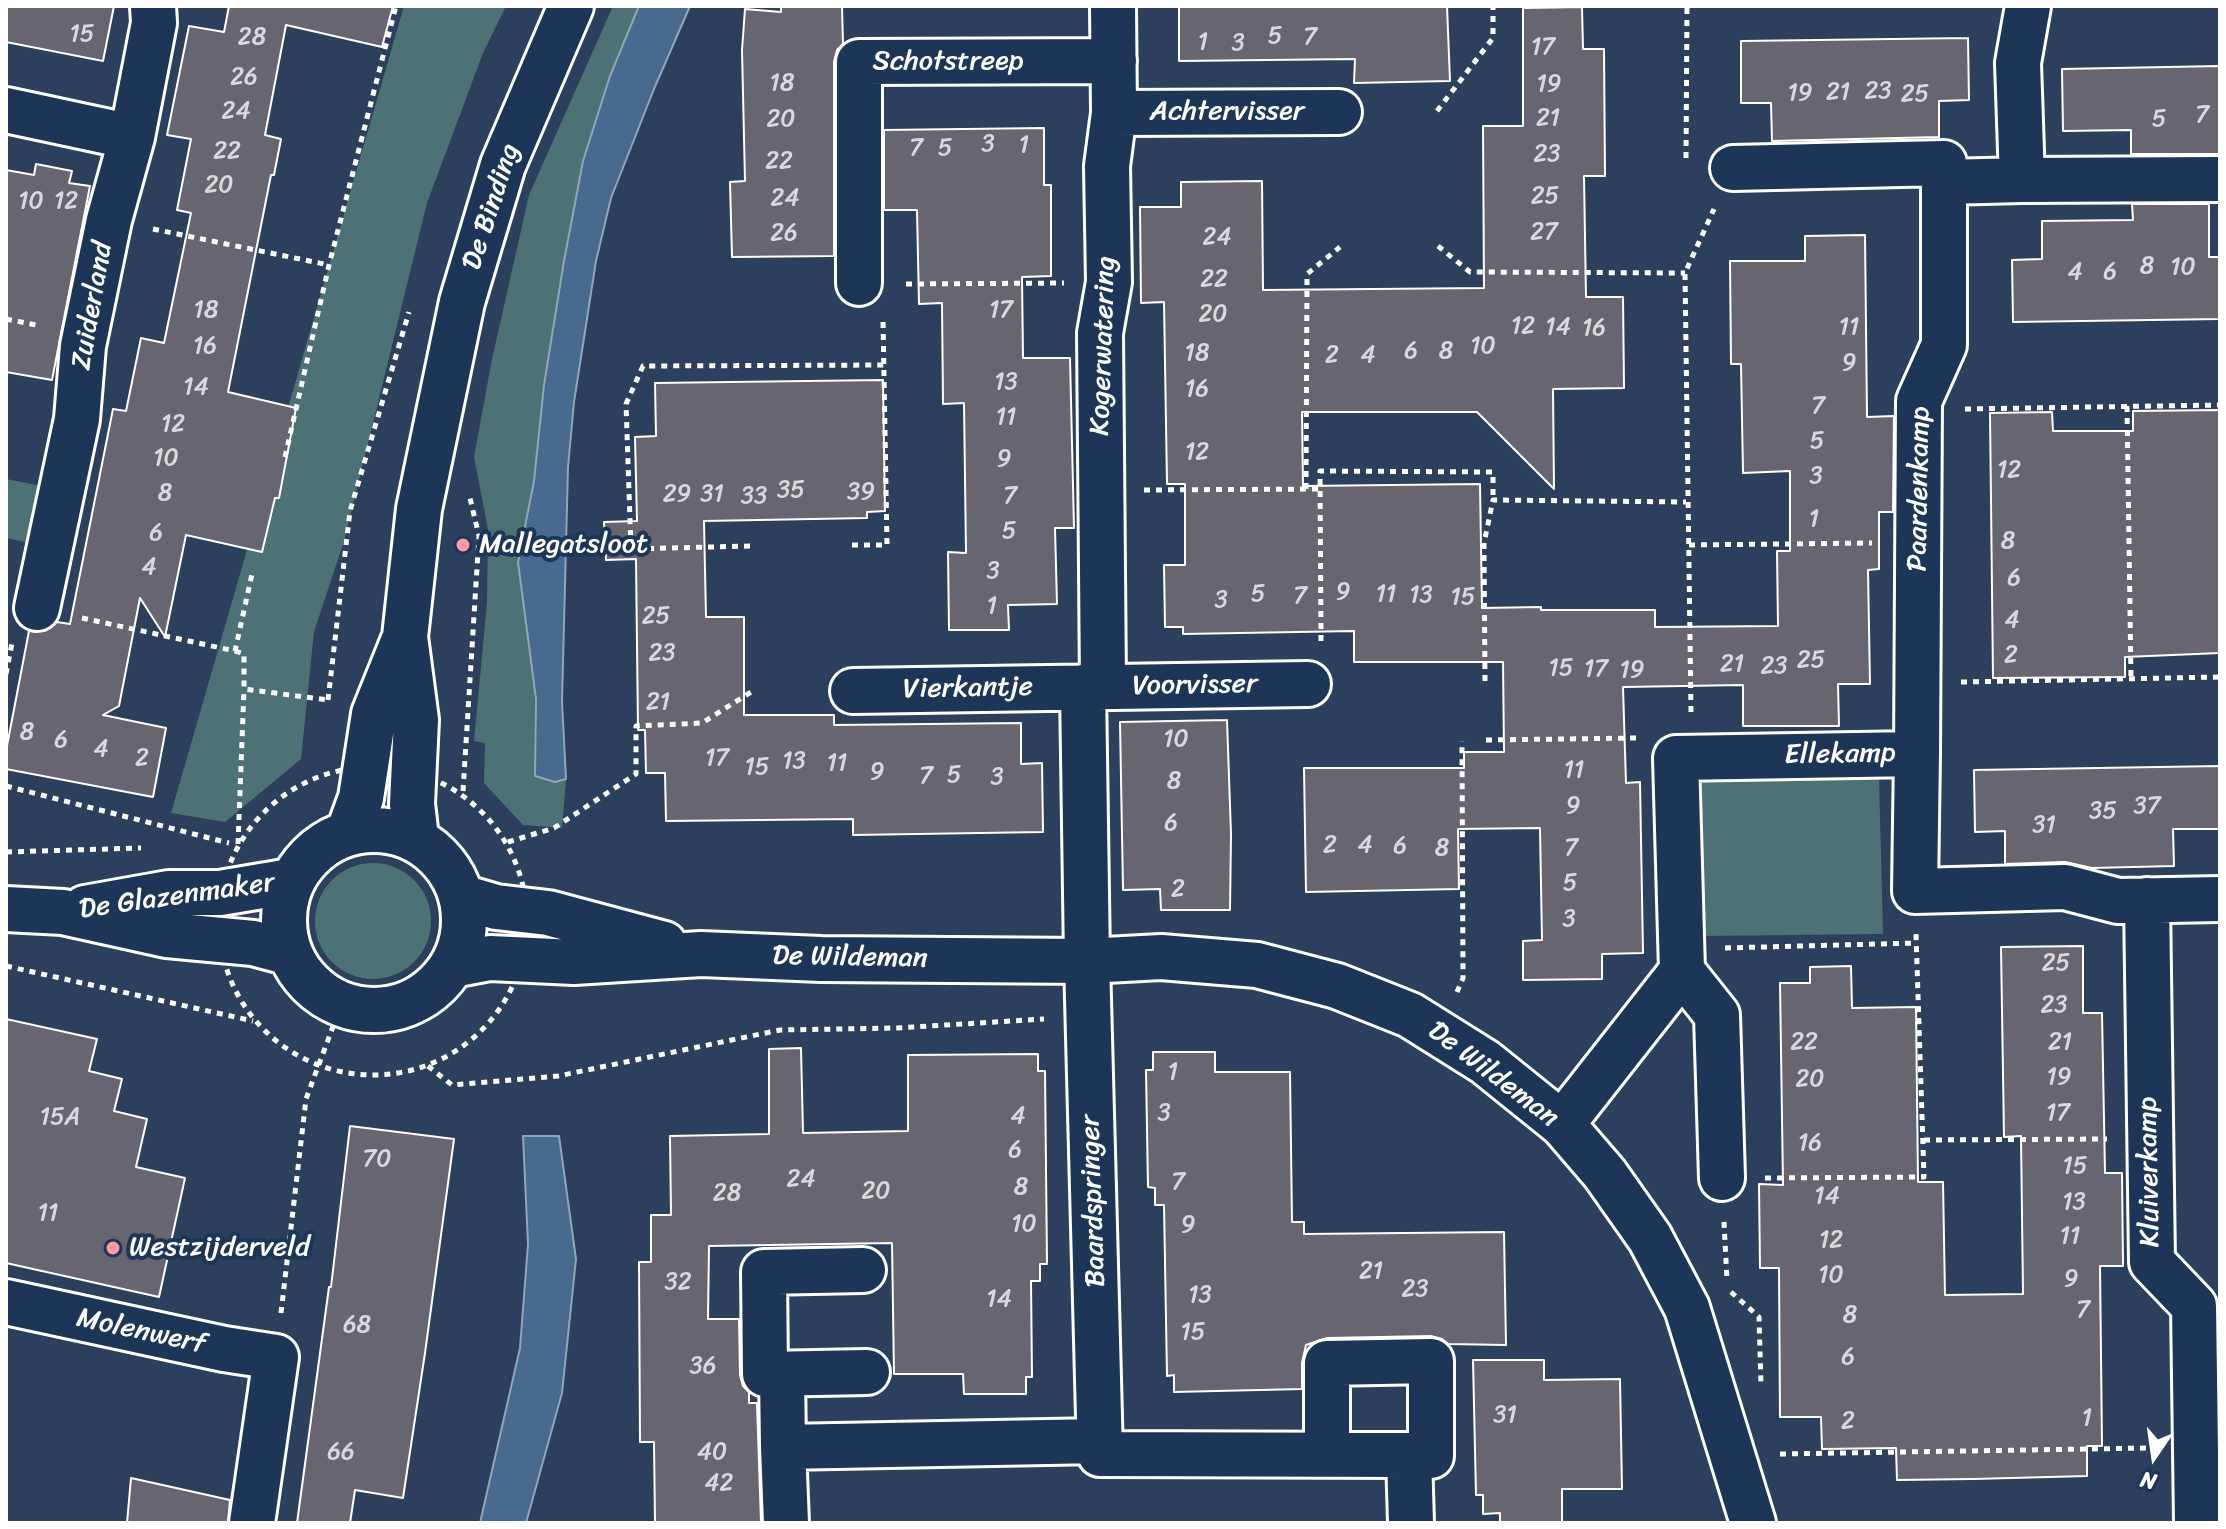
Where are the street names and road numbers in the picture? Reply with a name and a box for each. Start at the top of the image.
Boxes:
street label: Schotstreep [872,45,1024,79]
street label: Achtervisser [1150,95,1304,129]
street label: De Binding [456,140,528,274]
street label: Zuiderland [65,239,121,373]
street label: Kogerwatering [1084,256,1124,436]
street label: Paardenkamp [1902,406,1938,572]
street label: Voorvisser [1132,668,1258,704]
street label: Vierkantje [903,671,1033,707]
street label: Ellekamp [1784,737,1896,773]
street label: De Glazenmaker [77,867,277,927]
street label: De Wildeman [772,940,928,976]
street label: De Wildeman [1421,1015,1565,1135]
street label: Kluiverkamp [2132,1096,2168,1248]
street label: Baardspringer [1074,1114,1114,1288]
street label: Molenwerf [73,1302,209,1362]

